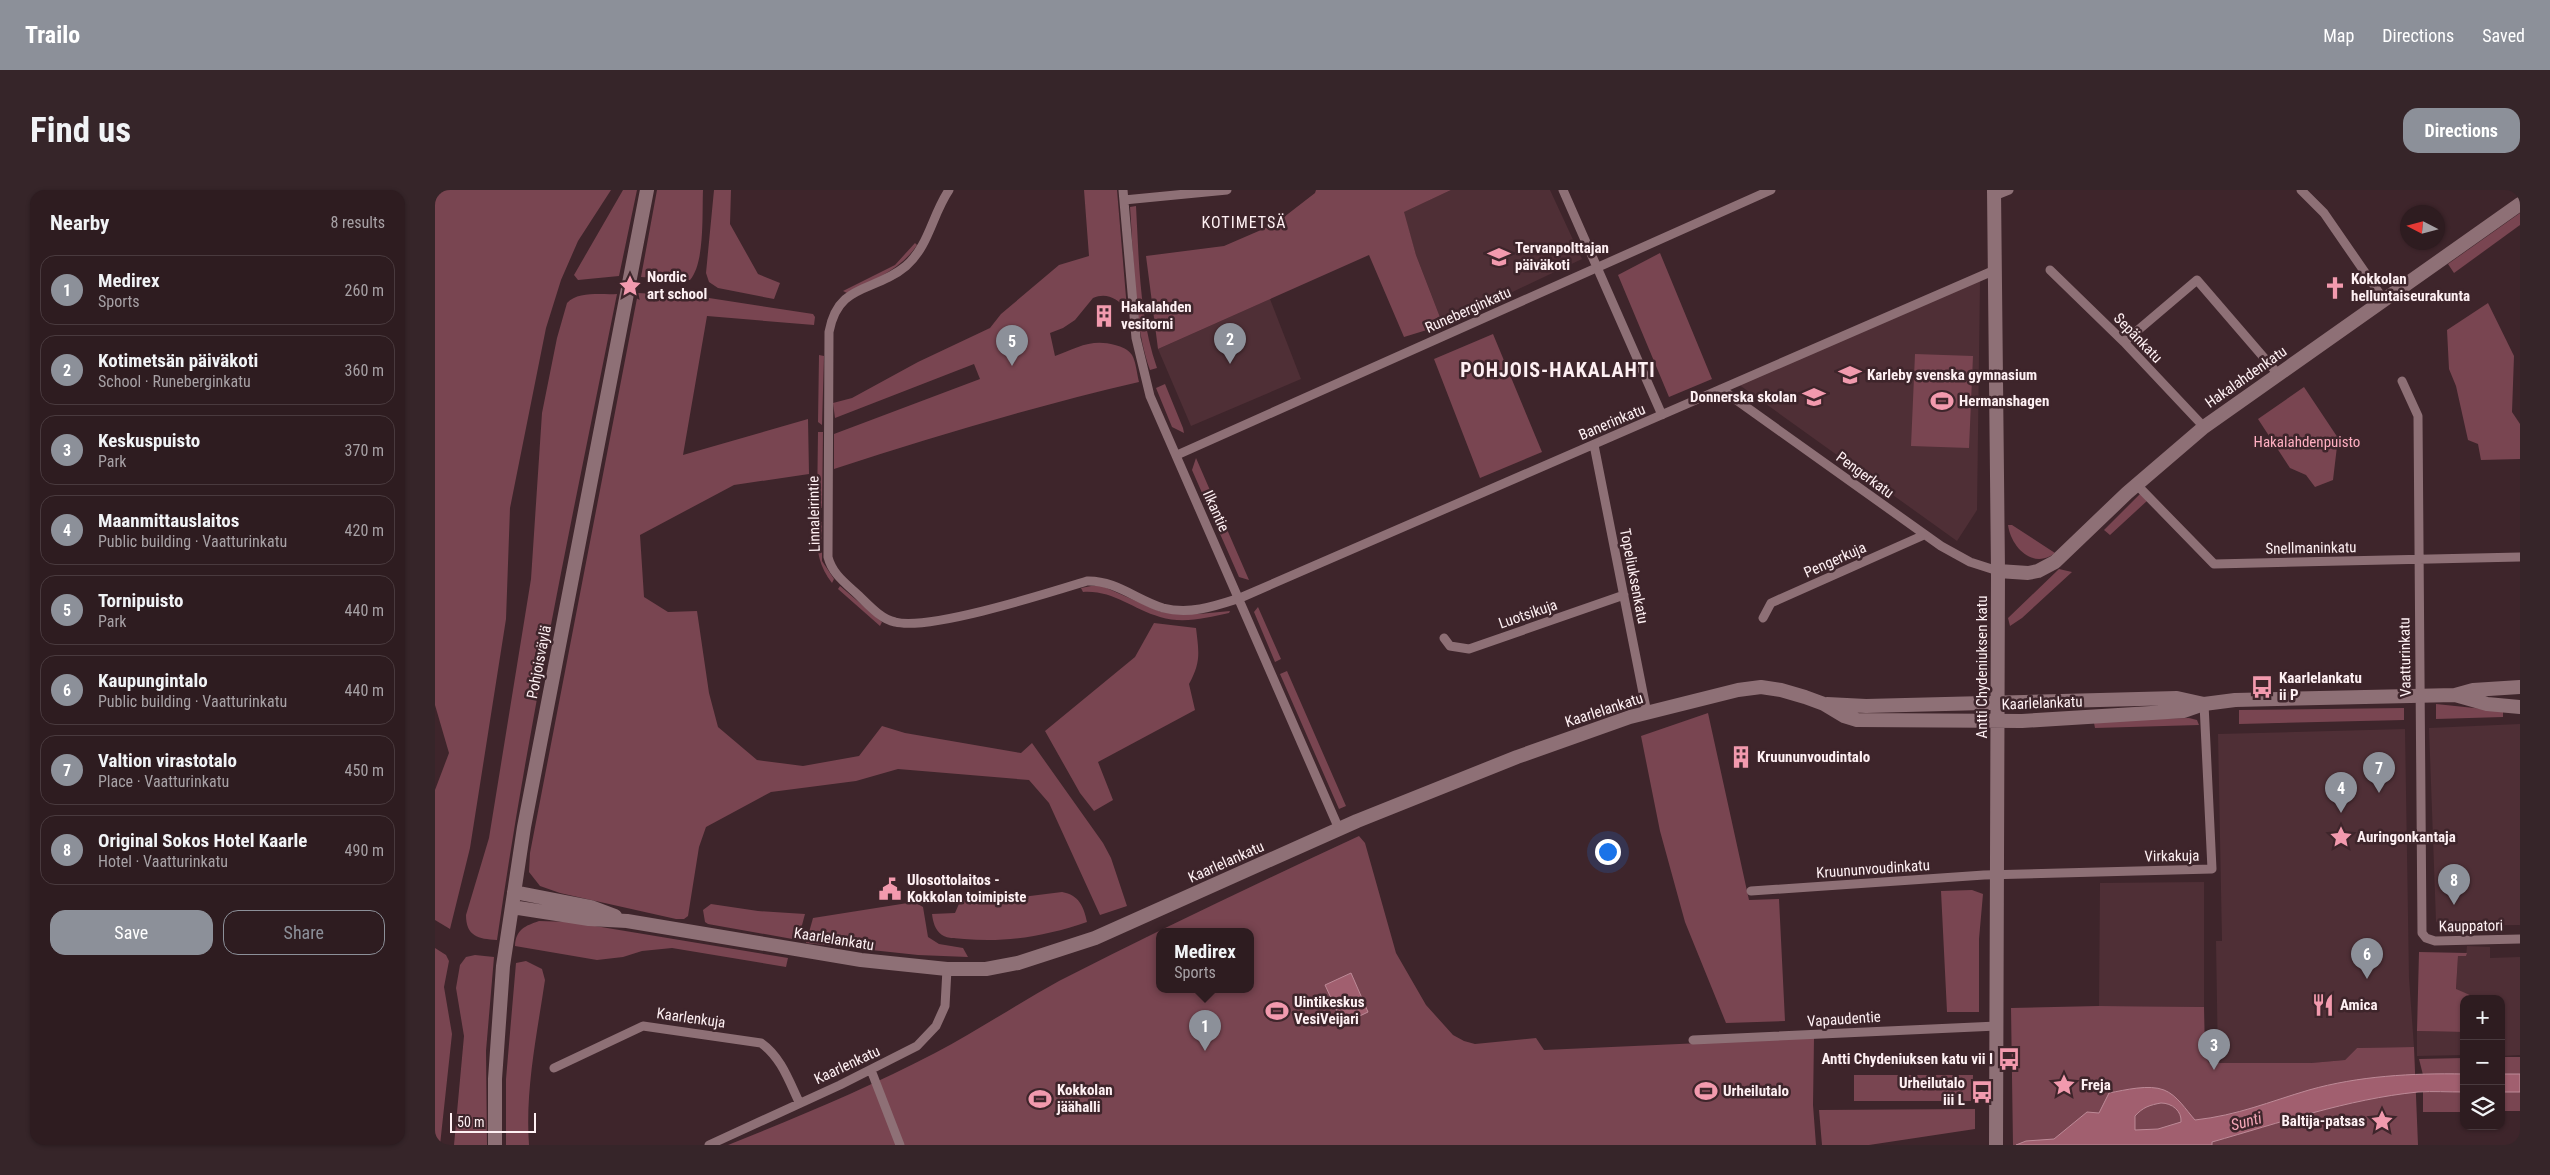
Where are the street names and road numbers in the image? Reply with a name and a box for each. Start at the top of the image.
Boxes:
street label: Runeberginkatu [1422,283,1514,337]
street label: Sepänkatu [2110,309,2166,367]
street label: Hakalahdenkatu [2202,342,2290,412]
street label: Banerinkatu [1576,400,1648,444]
street label: Pengerkatu [1833,448,1897,502]
street label: Linnaleirintie [804,476,824,552]
street label: Ilkantie [1199,488,1233,534]
street label: Topeliuksenkatu [1616,527,1652,625]
street label: Pengerkuja [1801,538,1869,582]
street label: Snellmaninkatu [2265,538,2357,558]
street label: Luotsikuja [1496,596,1560,632]
street label: Antti Chydeniuksen katu [1973,596,1991,738]
street label: Vaatturinkatu [2395,617,2415,697]
street label: Pohjoisväylä [523,624,555,700]
street label: Kaarlelankatu [1563,689,1645,731]
street label: Kaarlelankatu [2001,693,2083,713]
street label: Kaarlelankatu [1185,837,1267,887]
street label: Virkakuja [2144,847,2200,865]
street label: Kruununvoudinkatu [1816,856,1930,882]
street label: Kauppatori [2439,916,2503,936]
street label: Kaarlelankatu [793,924,875,954]
street label: Kaarlenkuja [655,1004,727,1032]
street label: Vapaudentie [1807,1007,1881,1031]
street label: Kaarlenkatu [811,1042,883,1088]

